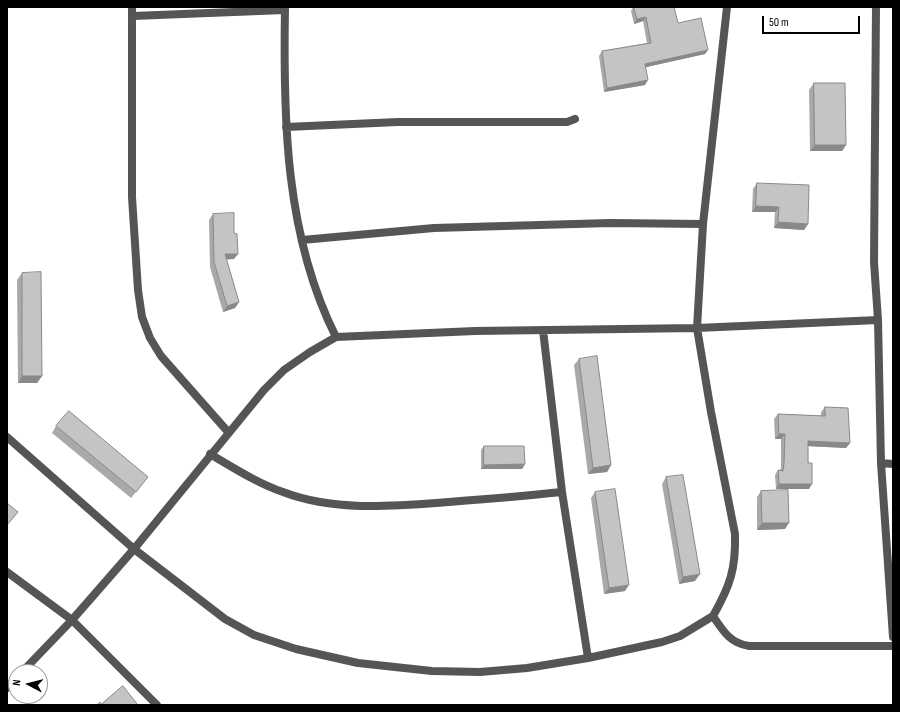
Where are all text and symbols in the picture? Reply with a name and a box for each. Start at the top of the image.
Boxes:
scale bar [764,8,862,34]
text: 50 m [769,15,789,30]
north arrow [8,664,48,704]
text: N [10,679,23,686]

